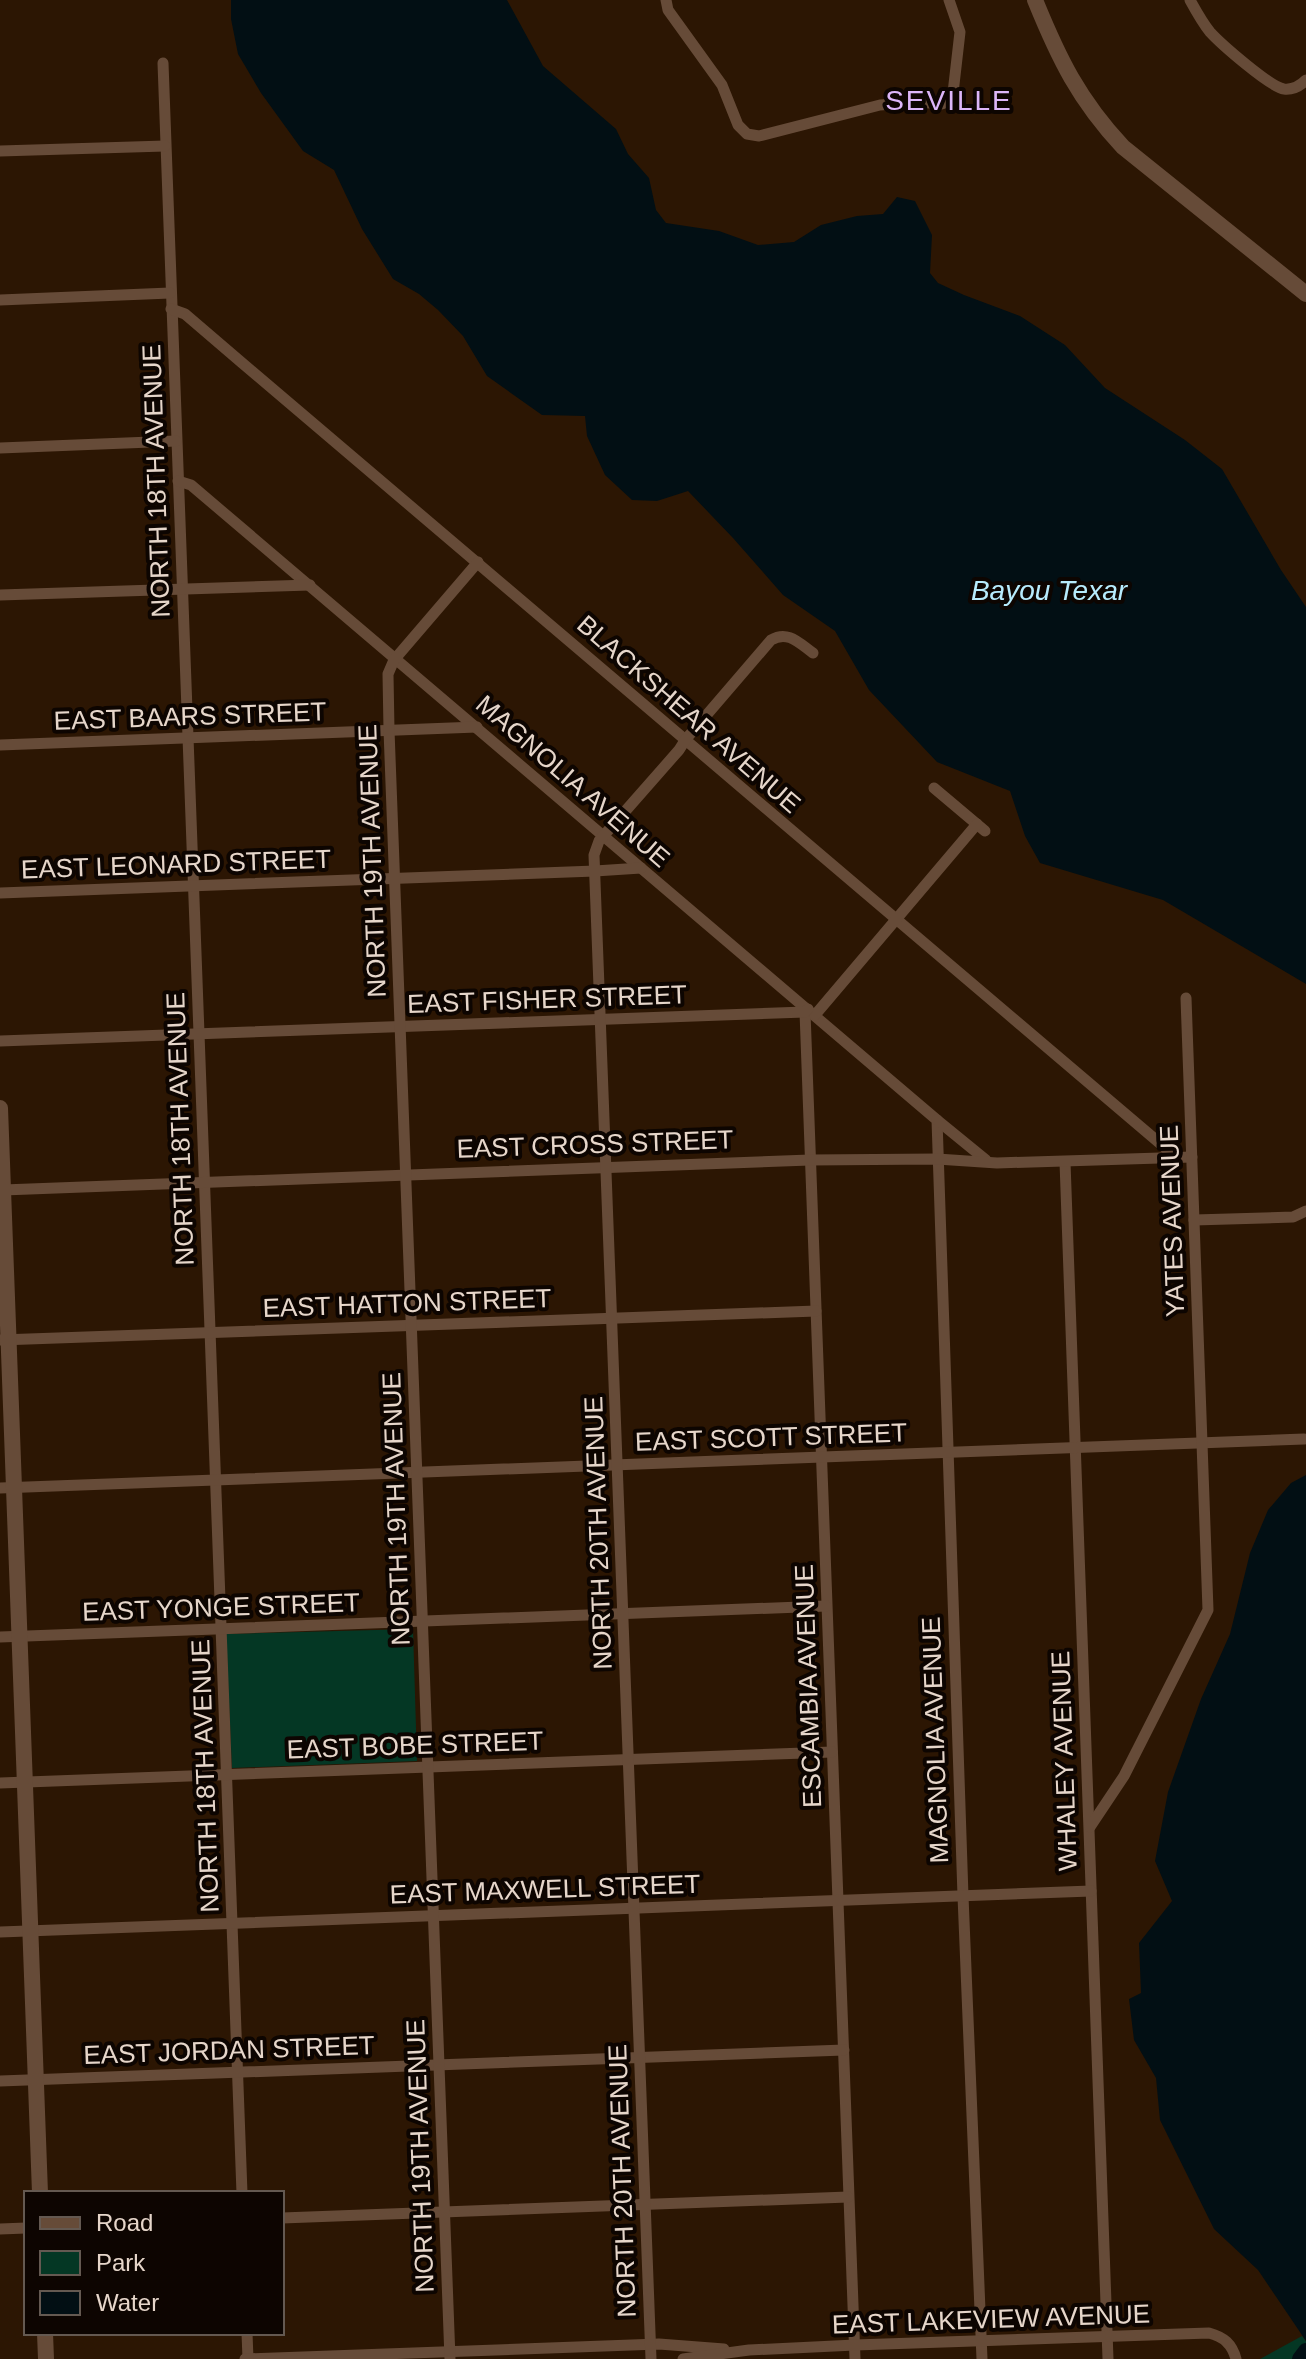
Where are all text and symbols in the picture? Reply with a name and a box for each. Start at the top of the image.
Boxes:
district label: SEVILLE [885,85,1013,116]
street label: NORTH 18TH AVENUE [136,344,176,618]
water label: Bayou Texar [971,575,1129,606]
street label: BLACKSHEAR AVENUE [571,609,807,819]
street label: MAGNOLIA AVENUE [470,689,676,873]
street label: EAST BAARS STREET [53,696,327,736]
street label: NORTH 19TH AVENUE [352,724,392,998]
street label: EAST LEONARD STREET [20,844,332,884]
street label: EAST FISHER STREET [407,979,687,1019]
street label: NORTH 18TH AVENUE [160,992,200,1266]
street label: EAST CROSS STREET [456,1124,734,1164]
street label: YATES AVENUE [1154,1124,1190,1318]
street label: EAST HATTON STREET [262,1283,552,1323]
street label: NORTH 19TH AVENUE [376,1372,416,1646]
street label: NORTH 20TH AVENUE [578,1396,618,1670]
street label: EAST SCOTT STREET [635,1417,908,1457]
street label: ESCAMBIA AVENUE [789,1564,827,1808]
street label: EAST YONGE STREET [82,1587,360,1627]
street label: MAGNOLIA AVENUE [916,1616,954,1864]
street label: NORTH 18TH AVENUE [185,1639,225,1913]
street label: WHALEY AVENUE [1045,1650,1083,1872]
street label: EAST BOBE STREET [286,1726,544,1764]
street label: EAST MAXWELL STREET [389,1869,701,1909]
street label: NORTH 19TH AVENUE [400,2019,440,2293]
street label: EAST JORDAN STREET [83,2030,375,2070]
street label: NORTH 20TH AVENUE [602,2044,642,2318]
legend [24,2191,284,2335]
text: Road [96,2209,153,2236]
text: Park [96,2249,146,2276]
text: Water [96,2289,159,2316]
street label: EAST LAKEVIEW AVENUE [831,2298,1151,2340]

